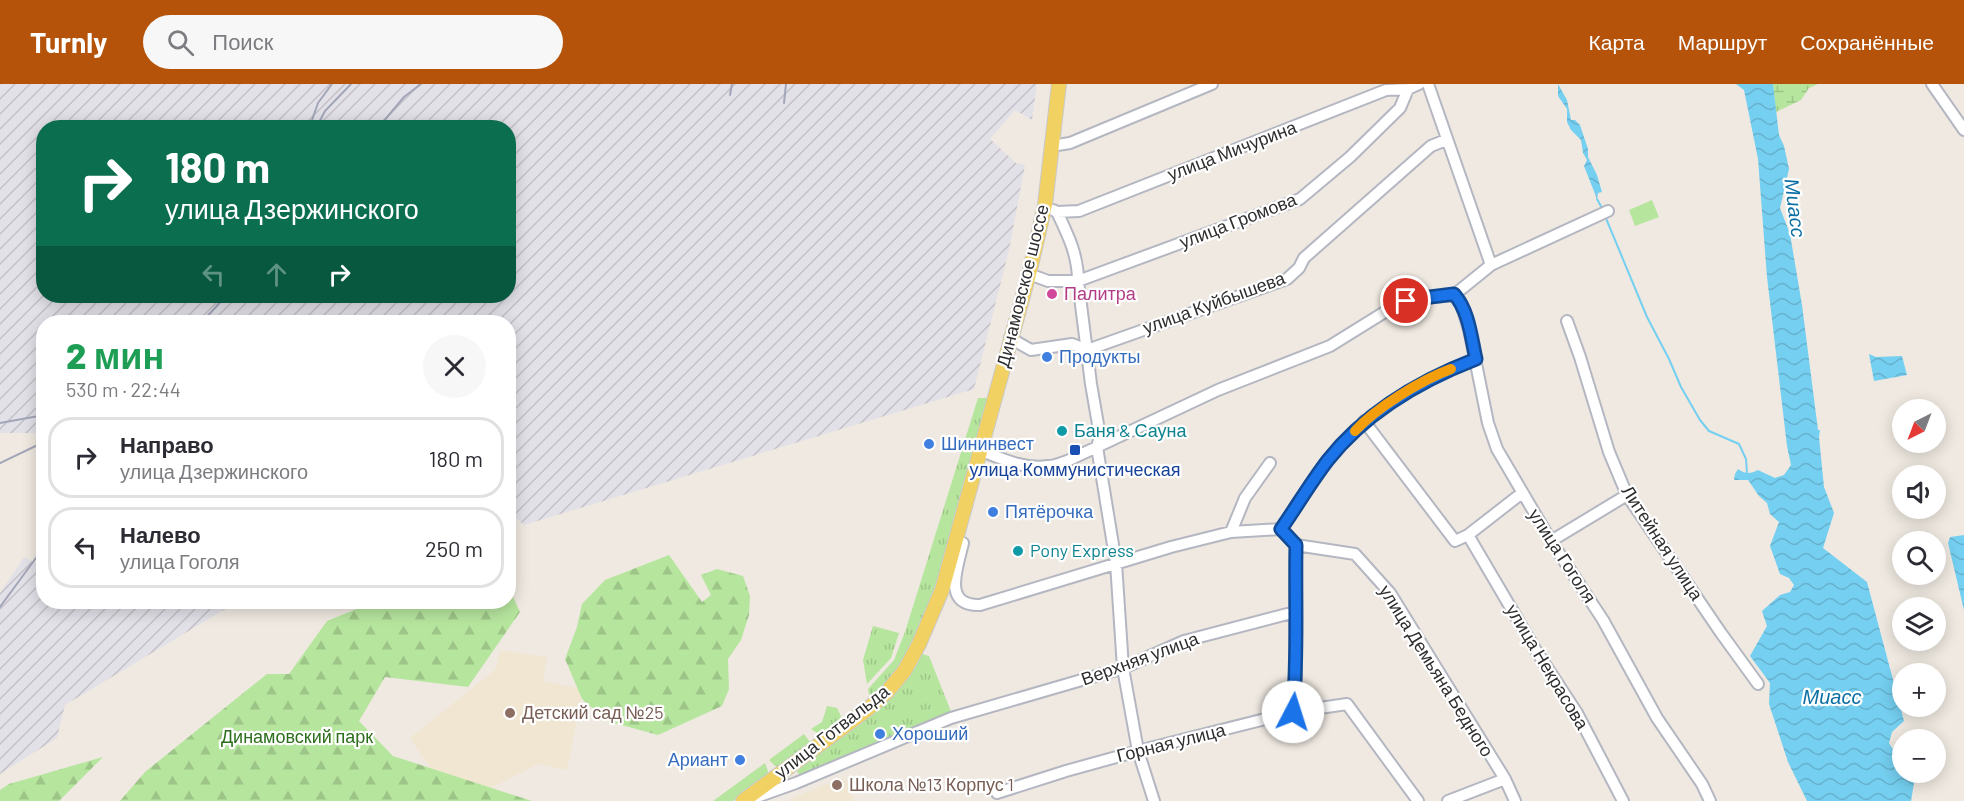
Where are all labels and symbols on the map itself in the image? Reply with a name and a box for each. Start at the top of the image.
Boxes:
street label: улица Мичурина [1164,115,1300,185]
water label: Миасс [1780,177,1811,239]
street label: улица Громова [1176,187,1300,252]
street label: Динамовское шоссе [991,202,1053,369]
street label: улица Куйбышева [1140,266,1289,338]
pin [1380,275,1431,326]
place label: Палитра [1064,282,1137,304]
marker: Палитра [1045,287,1059,301]
place label: Продукты [1059,345,1140,367]
marker: Продукты [1040,350,1054,364]
north arrow [1892,399,1946,453]
place label: Баня & Сауна [1074,419,1188,441]
marker: Баня & Сауна [1055,424,1069,438]
place label: Шининвест [941,432,1034,454]
marker: Шининвест [922,437,936,451]
marker: улица Коммунистическая [1068,443,1082,457]
place label: улица Коммунистическая [969,458,1181,480]
street label: Литейная улица [1617,481,1709,605]
place label: Пятёрочка [1005,500,1094,522]
street label: улица Гоголя [1524,504,1601,607]
marker: Пятёрочка [986,505,1000,519]
place label: Pony Express [1030,539,1134,561]
marker: Pony Express [1011,544,1025,558]
street label: улица Демьяна Бедного [1375,581,1499,760]
street label: улица Некрасова [1502,600,1595,734]
street label: Верхняя улица [1078,626,1202,689]
street label: улица Готвальда [770,679,894,783]
position arrow [1261,680,1325,744]
water label: Миасс [1803,684,1861,708]
place label: Детский сад №25 [522,701,664,723]
marker: Детский сад №25 [503,706,517,720]
street label: Горная улица [1114,718,1228,766]
place label: Хороший [892,722,968,744]
park label: Динамовский парк [221,725,373,747]
marker: Хороший [873,727,887,741]
place label: Ариант [668,748,728,770]
marker: Ариант [733,753,747,767]
place label: Школа №13 Корпус 1 [849,773,1014,795]
marker: Школа №13 Корпус 1 [830,778,844,792]

